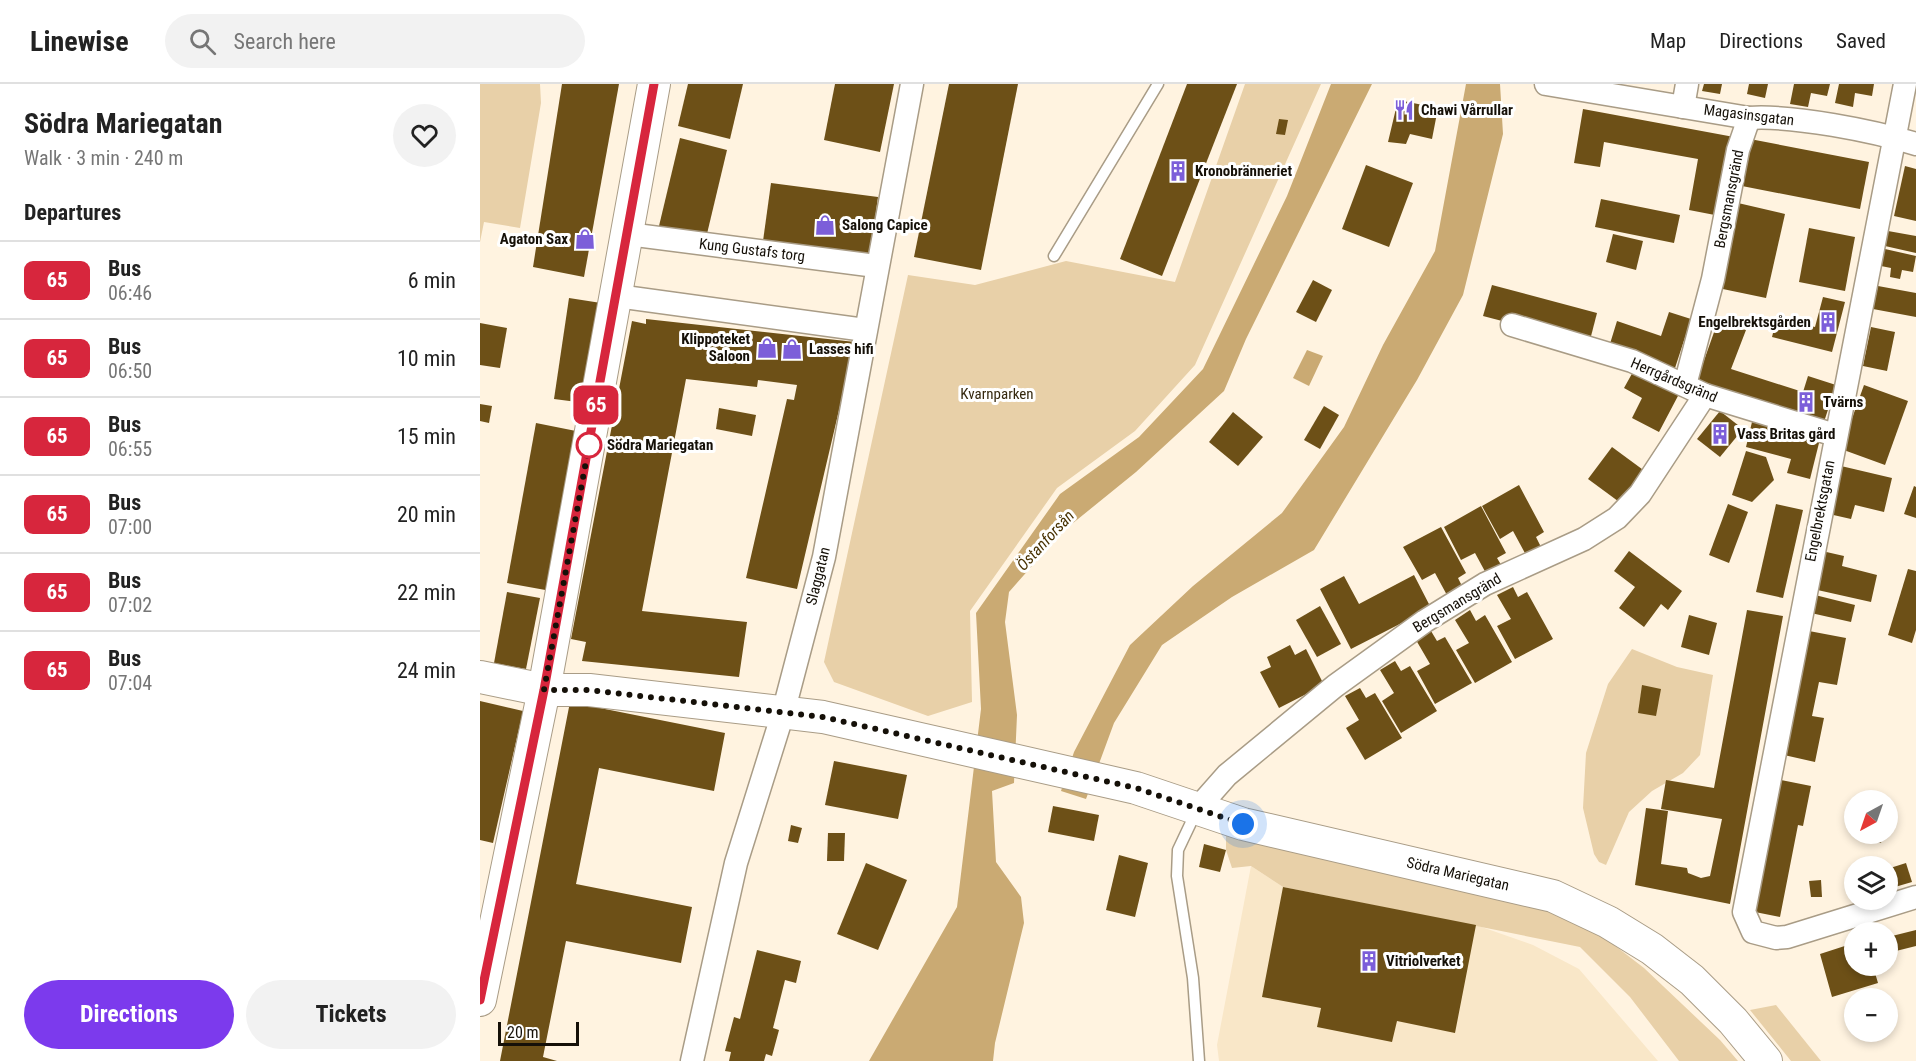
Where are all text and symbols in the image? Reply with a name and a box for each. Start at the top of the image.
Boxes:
search box [165,14,585,68]
text: Linewise [30,25,129,58]
icon: search [186,25,219,58]
text: Search here [234,29,336,54]
text: Map [1650,29,1686,53]
text: Directions [1719,29,1803,53]
text: Saved [1836,29,1886,53]
restaurant icon: Chawi Vårrullar [1392,98,1416,122]
place label: Chawi Vårrullar [1421,101,1513,119]
street label: Magasinsgatan [1703,101,1795,129]
button: heart [393,104,456,167]
text: Södra Mariegatan [24,107,222,140]
text: Walk · 3 min · 240 m [24,146,183,170]
street label: Bergsmansgränd [1711,148,1747,250]
building icon: Kronobränneriet [1166,159,1190,183]
place label: Kronobränneriet [1195,162,1292,180]
text: Departures [24,200,121,225]
shop icon: Salong Capice [813,213,837,237]
place label: Salong Capice [842,216,928,234]
shop icon: Agaton Sax [573,227,597,251]
place label: Agaton Sax [500,230,568,248]
street label: Kung Gustafs torg [698,235,806,265]
text: Bus [108,256,141,281]
text: 65 [46,268,68,292]
text: 6 min [408,268,456,293]
text: 06:46 [108,281,152,305]
building icon: Engelbrektsgården [1816,310,1840,334]
place label: Engelbrektsgården [1698,313,1811,331]
place label: Klippoteket Saloon [681,330,750,365]
text: Bus [108,334,141,359]
shop icon: Klippoteket Saloon [755,336,779,360]
shop icon: Lasses hifi [780,337,804,361]
place label: Lasses hifi [809,340,874,358]
text: 65 [46,346,68,370]
text: 10 min [397,346,456,371]
street label: Herrgårdsgränd [1628,354,1720,406]
text: 06:50 [108,359,152,383]
park label: Kvarnparken [960,385,1034,403]
line badge: 65 [569,386,623,424]
building icon: Tvärns [1794,390,1818,414]
text: 65 [585,393,607,417]
place label: Tvärns [1823,393,1864,411]
text: Bus [108,412,141,437]
building icon: Vass Britas gård [1708,422,1732,446]
text: 65 [46,424,68,448]
text: 15 min [397,424,456,449]
place label: Vass Britas gård [1737,425,1835,443]
marker: Södra Mariegatan [576,432,602,458]
place label: Södra Mariegatan [607,436,713,454]
text: 06:55 [108,437,152,461]
street label: Engelbrektsgatan [1801,459,1839,563]
text: Bus [108,490,141,515]
text: 65 [46,502,68,526]
text: 20 min [397,502,456,527]
water label: Östanforsån [1013,506,1078,574]
text: 07:00 [108,515,152,539]
street label: Slaggatan [802,545,834,607]
text: Bus [108,568,141,593]
street label: Bergsmansgränd [1409,570,1505,636]
text: 65 [46,580,68,604]
text: 22 min [397,580,456,605]
text: 07:02 [108,593,152,617]
text: Bus [108,646,141,671]
text: 65 [46,658,68,682]
text: 24 min [397,658,456,683]
text: 07:04 [108,671,152,695]
north arrow [1844,790,1898,844]
map controls [1844,790,1898,1042]
your location [1228,809,1258,839]
street label: Södra Mariegatan [1405,853,1511,895]
button: layers [1844,856,1898,910]
button: + [1844,922,1898,976]
building icon: Vitriolverket [1357,949,1381,973]
place label: Vitriolverket [1386,952,1461,970]
button: Directions [24,980,234,1049]
button: Tickets [246,980,456,1049]
button: − [1844,988,1898,1042]
scale bar [498,1019,579,1046]
text: 20 m [507,1023,539,1042]

